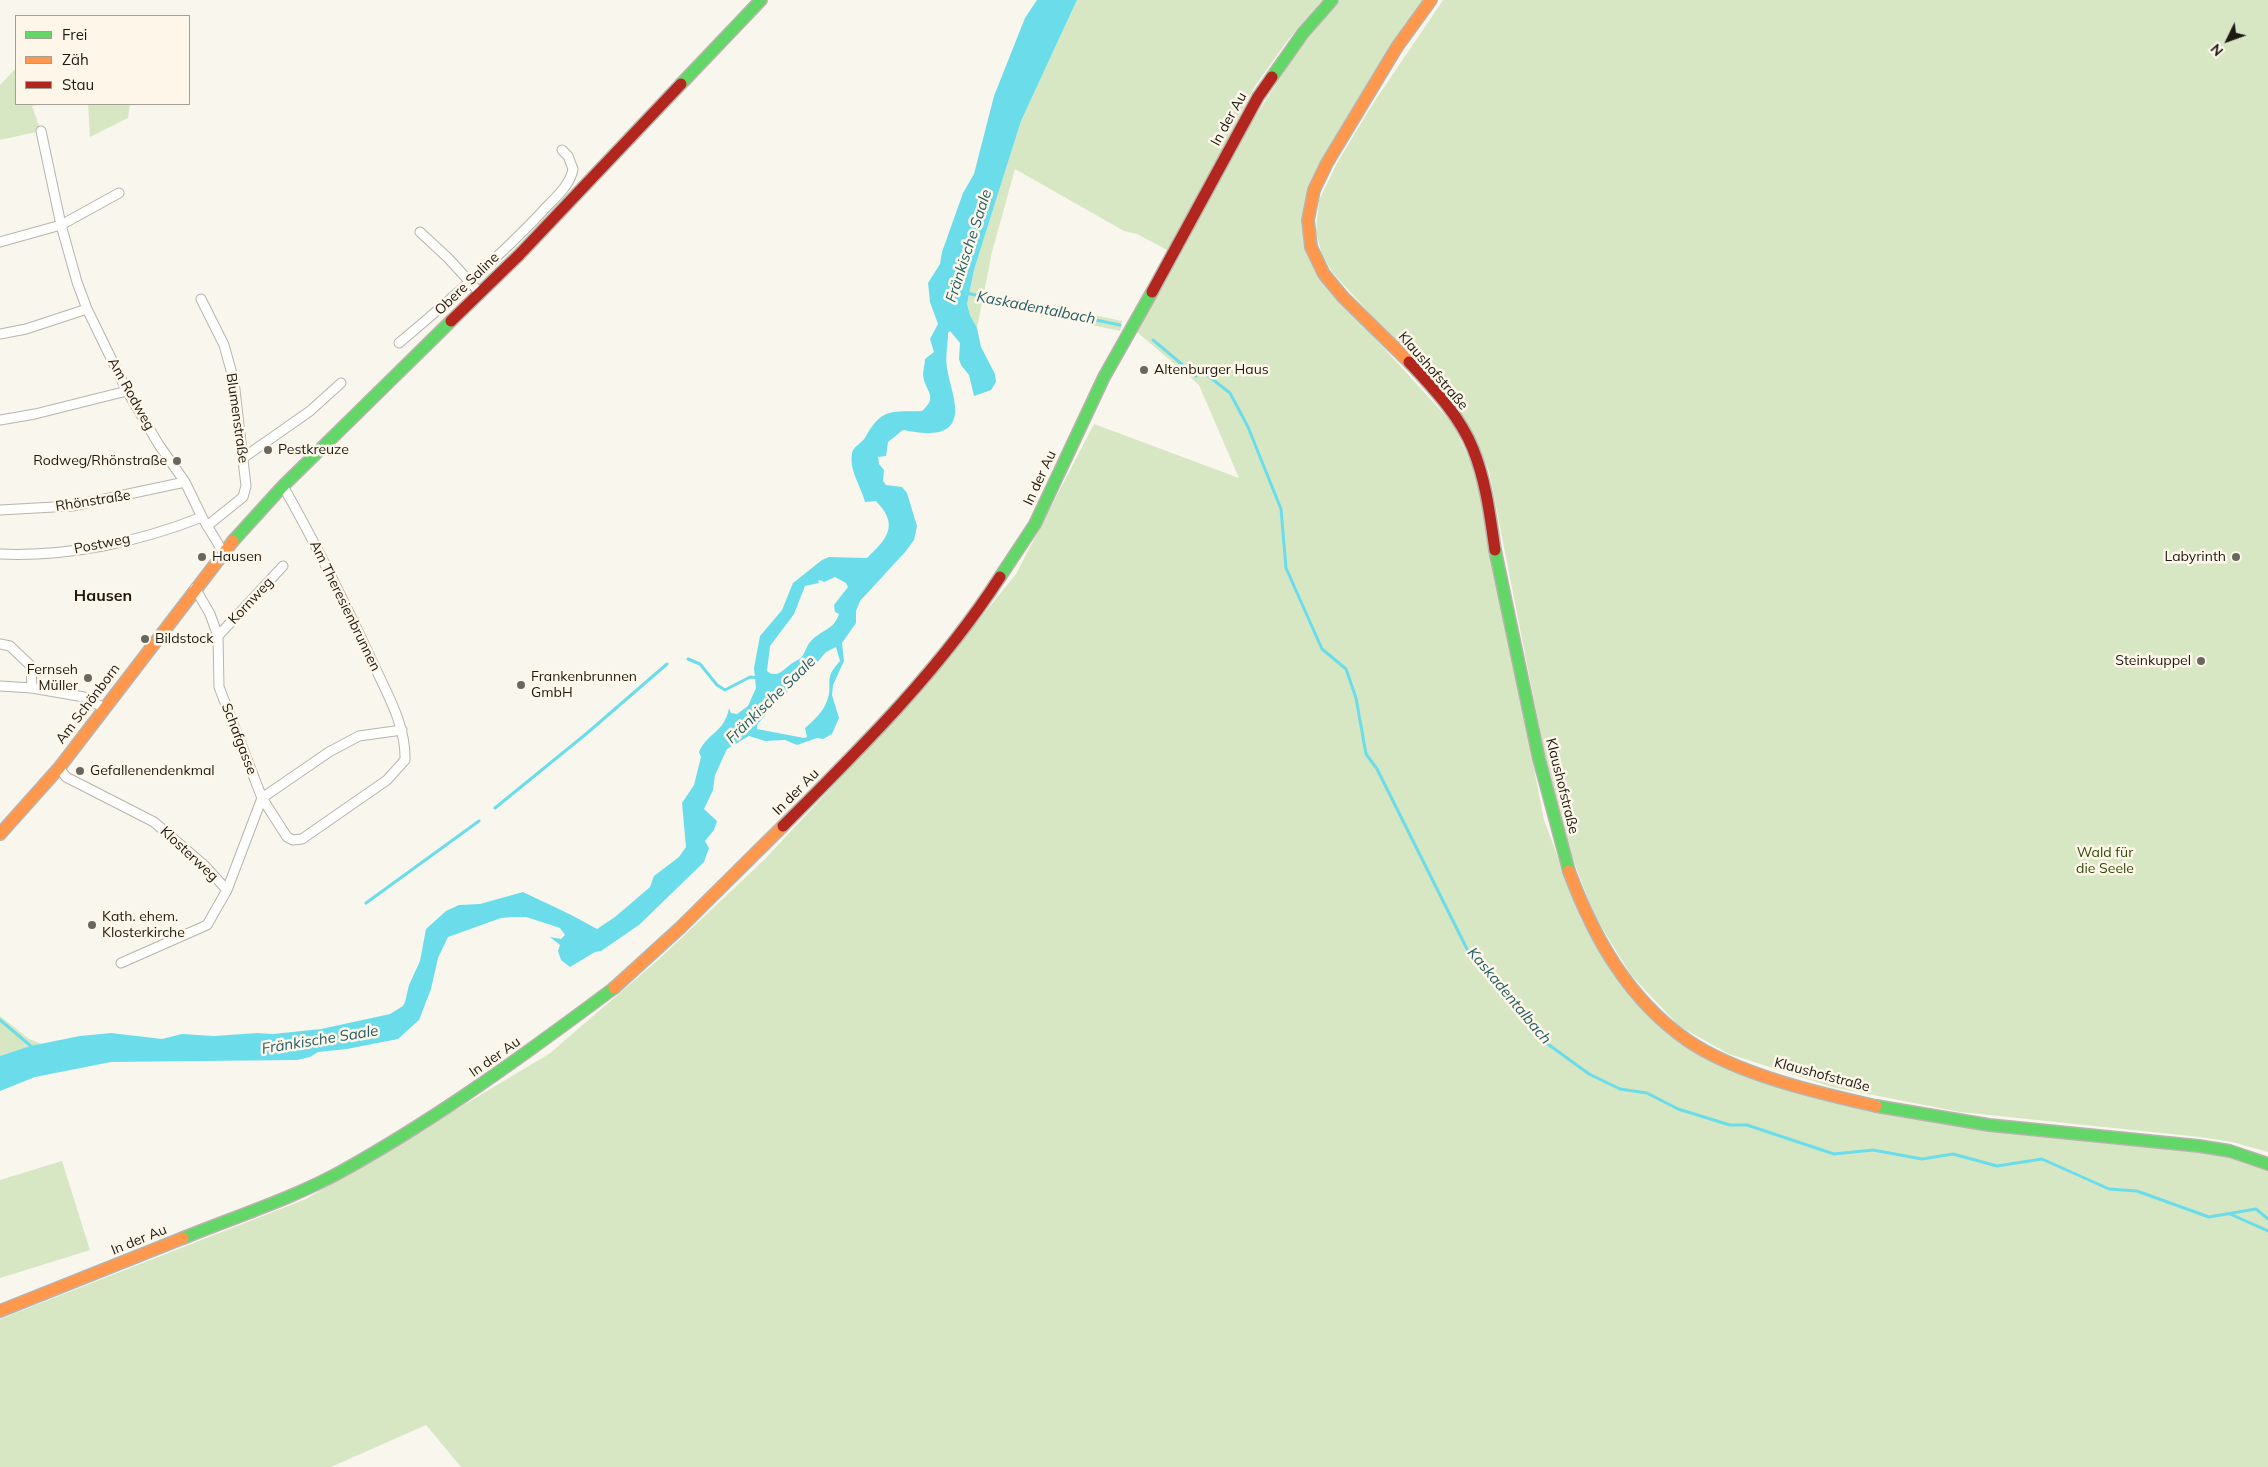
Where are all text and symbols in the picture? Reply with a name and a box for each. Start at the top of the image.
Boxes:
legend [15,15,190,105]
north arrow [2203,15,2253,65]
text: Frei [62,25,87,44]
text: N [2207,40,2227,60]
text: Zäh [62,50,89,69]
text: Stau [62,75,94,94]
street label: In der Au [1207,89,1251,149]
water label: Fränkische Saale [942,187,996,305]
street label: Obere Saline [431,249,503,319]
water label: Kaskadentalbach [975,288,1097,328]
street label: Klaushofstraße [1394,328,1472,414]
street label: Am Rodweg [104,355,158,433]
place label: Altenburger Haus [1154,362,1269,378]
marker: Altenburger Haus [1138,364,1150,376]
street label: Blumenstraße [222,372,252,464]
place label: Pestkreuze [278,442,349,458]
marker: Pestkreuze [262,444,274,456]
street label: In der Au [1020,448,1060,508]
place label: Rodweg/Rhönstraße [33,453,167,469]
marker: Rodweg/Rhönstraße [171,455,183,467]
street label: Rhönstraße [54,487,132,515]
street label: Postweg [73,530,131,558]
street label: Am Theresienbrunnen [306,538,384,674]
place label: Hausen [212,549,262,565]
place label: Labyrinth [2165,549,2226,565]
marker: Hausen [196,551,208,563]
marker: Labyrinth [2230,551,2242,563]
street label: Kornweg [225,574,277,628]
district label: Hausen [74,586,132,606]
place label: Bildstock [155,631,213,647]
marker: Bildstock [139,633,151,645]
water label: Fränkische Saale [722,653,820,747]
place label: Steinkuppel [2115,653,2191,669]
marker: Steinkuppel [2195,655,2207,667]
street label: Am Schönborn [52,661,124,747]
place label: Fernseh Müller [27,662,78,694]
place label: Frankenbrunnen GmbH [531,669,637,702]
marker: Fernseh Müller [82,672,94,684]
marker: Frankenbrunnen GmbH [515,679,527,691]
street label: Schafgasse [218,701,260,777]
street label: Klaushofstraße [1542,736,1582,836]
place label: Gefallenendenkmal [90,763,215,779]
marker: Gefallenendenkmal [74,765,86,777]
street label: In der Au [769,765,823,819]
street label: Klosterweg [157,823,221,885]
park label: Wald für die Seele [2076,845,2134,878]
place label: Kath. ehem. Klosterkirche [102,909,185,942]
marker: Kath. ehem. Klosterkirche [86,919,98,931]
water label: Kaskadentalbach [1463,944,1555,1048]
water label: Fränkische Saale [261,1022,379,1058]
street label: In der Au [466,1033,524,1081]
street label: Klaushofstraße [1772,1054,1872,1096]
street label: In der Au [109,1221,169,1259]

